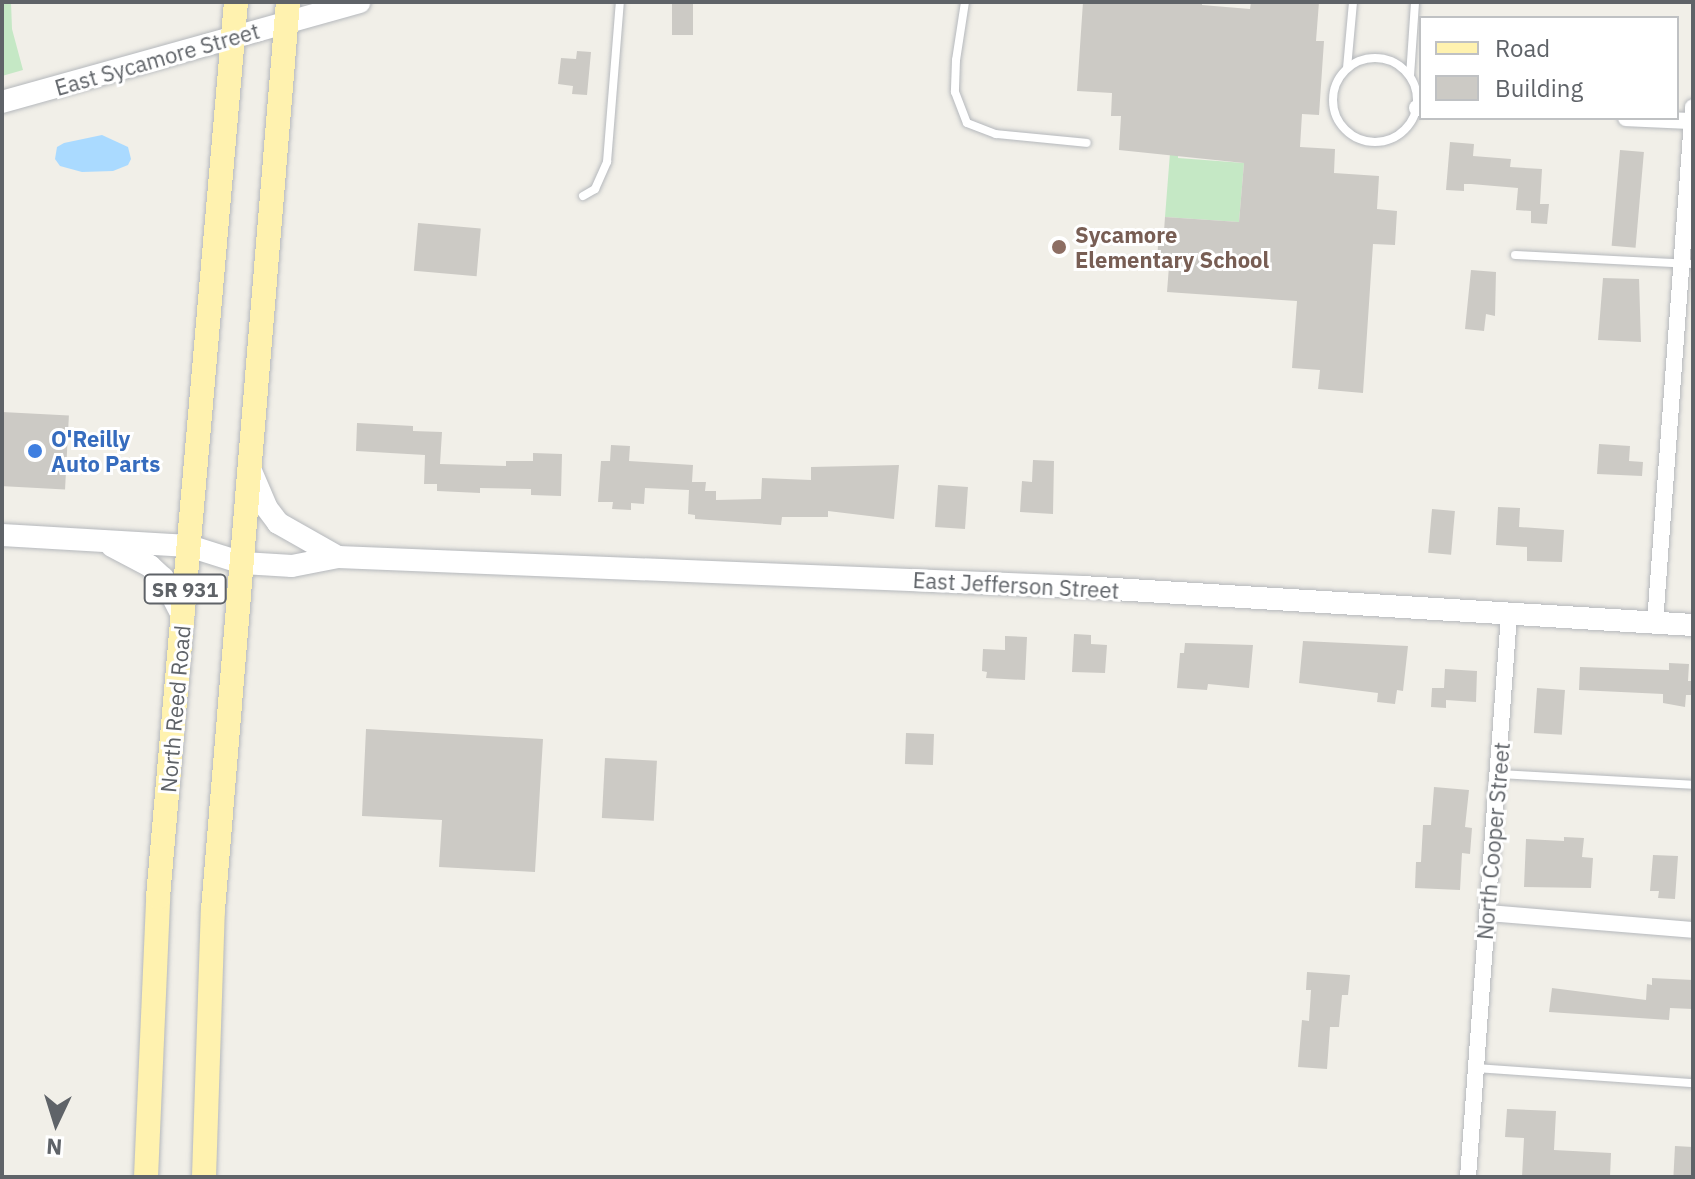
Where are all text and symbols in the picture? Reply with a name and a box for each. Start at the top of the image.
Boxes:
legend [1419,16,1679,120]
street label: East Sycamore Street [52,17,262,101]
text: Road [1495,32,1550,64]
text: Building [1495,72,1583,104]
place label: Sycamore Elementary School [1075,221,1269,272]
marker: Sycamore Elementary School [1050,238,1068,256]
place label: O'Reilly Auto Parts [51,425,160,476]
marker: O'Reilly Auto Parts [26,442,44,460]
street label: East Jefferson Street [912,566,1120,604]
road number: SR 931 [143,573,227,605]
street label: North Reed Road [155,624,195,794]
street label: North Cooper Street [1471,741,1515,941]
north arrow [16,1083,96,1163]
text: N [45,1132,63,1162]

